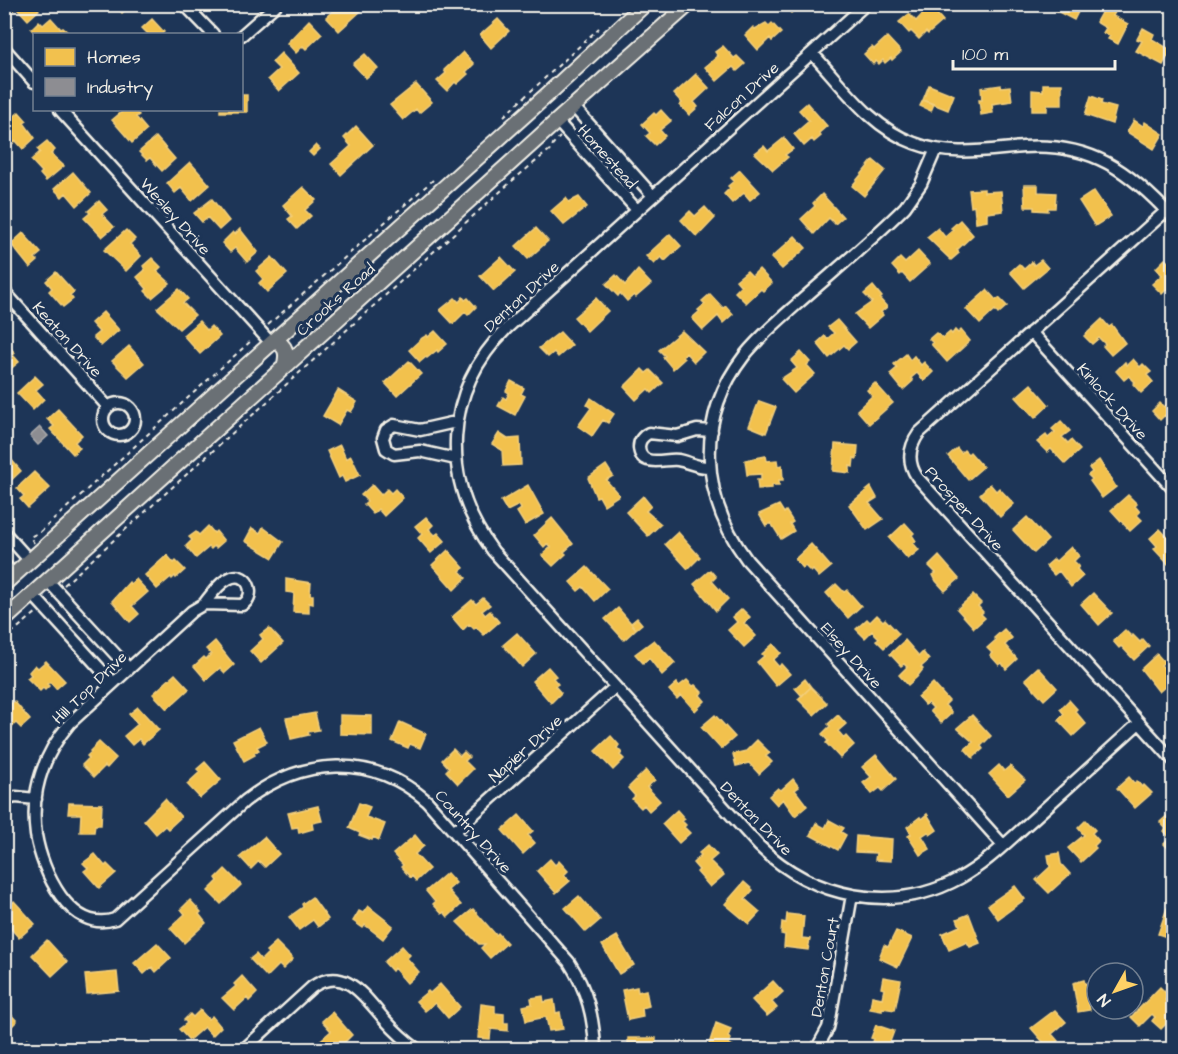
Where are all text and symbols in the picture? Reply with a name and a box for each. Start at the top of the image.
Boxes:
legend [33,33,243,111]
scale bar [953,33,1115,71]
text: 100 m [962,42,1008,67]
text: Homes [87,45,141,70]
street label: Falcon Drive [699,57,784,136]
text: Industry [87,75,153,101]
street label: Homestead [573,120,642,193]
street label: Wesley Drive [134,173,216,261]
street label: Denton Drive [479,256,564,337]
street label: Crooks Road [291,258,380,341]
street label: Keaton Drive [27,297,107,383]
street label: Kinlock Drive [1072,358,1153,445]
street label: Prosper Drive [920,461,1009,556]
street label: Elsey Drive [815,618,887,695]
street label: Hill Top Drive [47,646,132,729]
street label: Napier Drive [484,710,567,788]
street label: Denton Drive [715,777,798,861]
street label: Country Drive [429,785,517,879]
street label: Denton Court [805,915,845,1019]
north arrow [1085,961,1145,1021]
text: N [1093,989,1116,1011]

